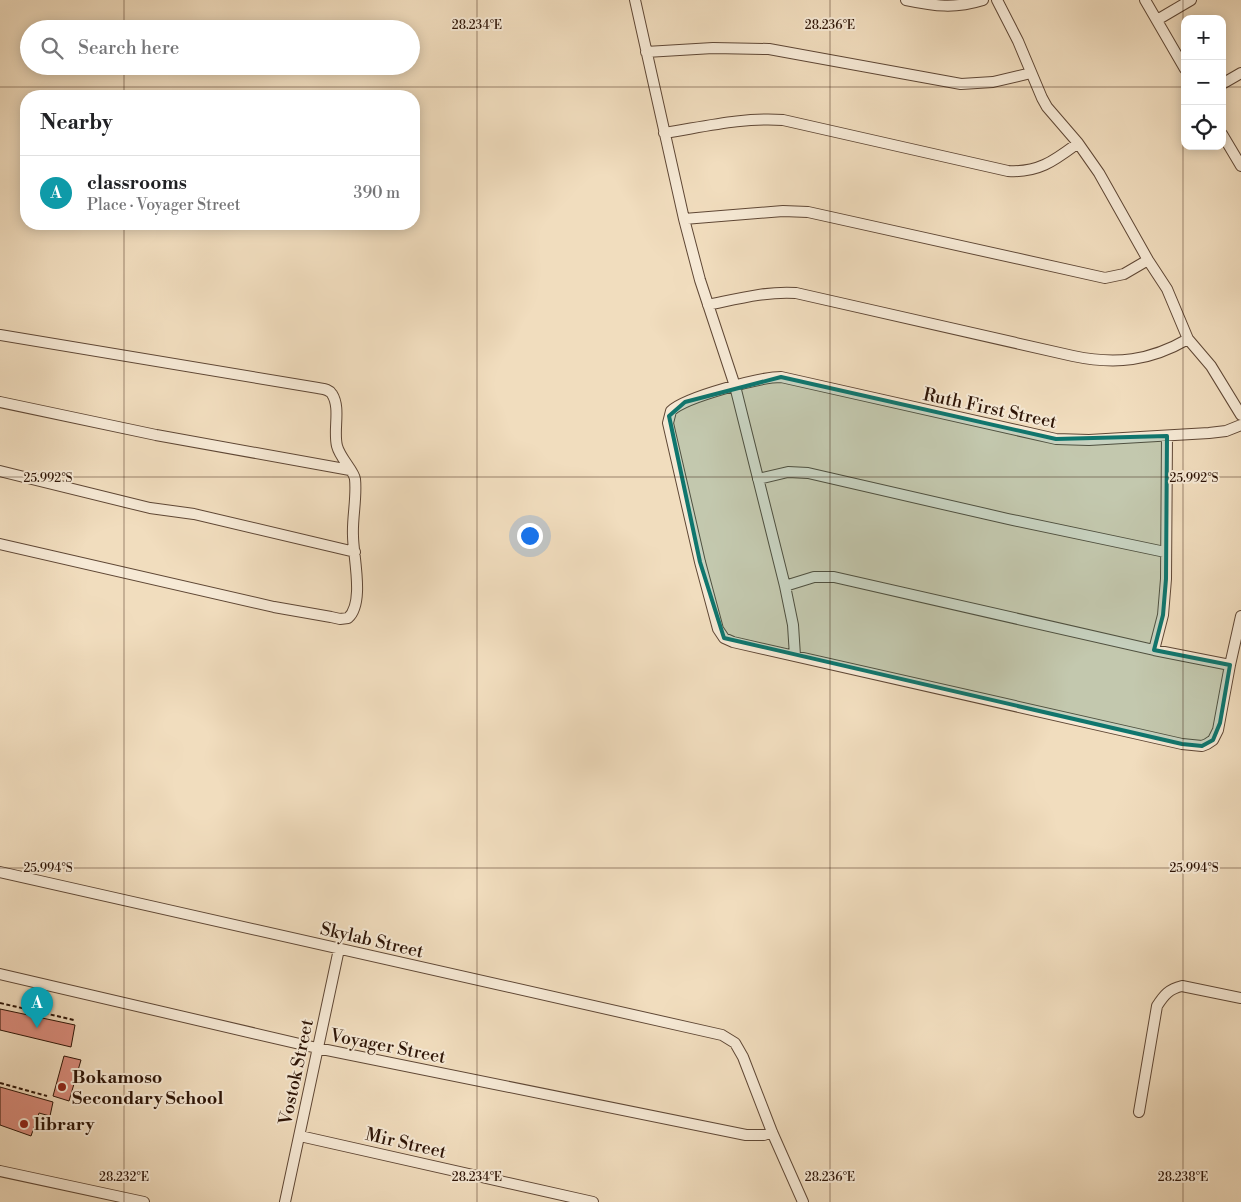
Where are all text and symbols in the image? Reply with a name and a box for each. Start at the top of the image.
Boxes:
map controls [1181,15,1226,150]
button: + [1181,15,1226,60]
text: 28.234°E [452,18,502,33]
text: 28.236°E [805,18,855,33]
search box [20,20,420,75]
icon: search [38,34,66,62]
text: Search here [78,36,179,60]
button: − [1181,60,1226,105]
button: locate [1181,105,1226,150]
text: Nearby [40,110,113,136]
text: classrooms [87,171,187,195]
text: A [50,183,62,203]
text: 390 m [354,183,400,203]
text: Place · Voyager Street [87,195,241,215]
street label: Ruth First Street [921,383,1059,434]
text: 25.992°S [24,471,73,486]
text: 25.992°S [1170,471,1219,486]
your location [517,523,543,549]
text: 25.994°S [23,861,73,876]
text: 25.994°S [1169,861,1219,876]
street label: Skylab Street [318,917,427,964]
pin: A [21,987,53,1028]
street label: Vostok Street [274,1016,319,1128]
street label: Voyager Street [327,1024,448,1069]
place label: Bokamoso Secondary School [72,1066,223,1110]
marker: Bokamoso Secondary School [56,1081,68,1093]
place label: library [34,1113,95,1136]
marker: library [18,1118,30,1130]
street label: Mir Street [363,1123,449,1164]
text: 28.232°E [99,1170,149,1185]
text: 28.234°E [452,1170,502,1185]
text: 28.236°E [805,1170,855,1185]
text: 28.238°E [1158,1170,1208,1185]

